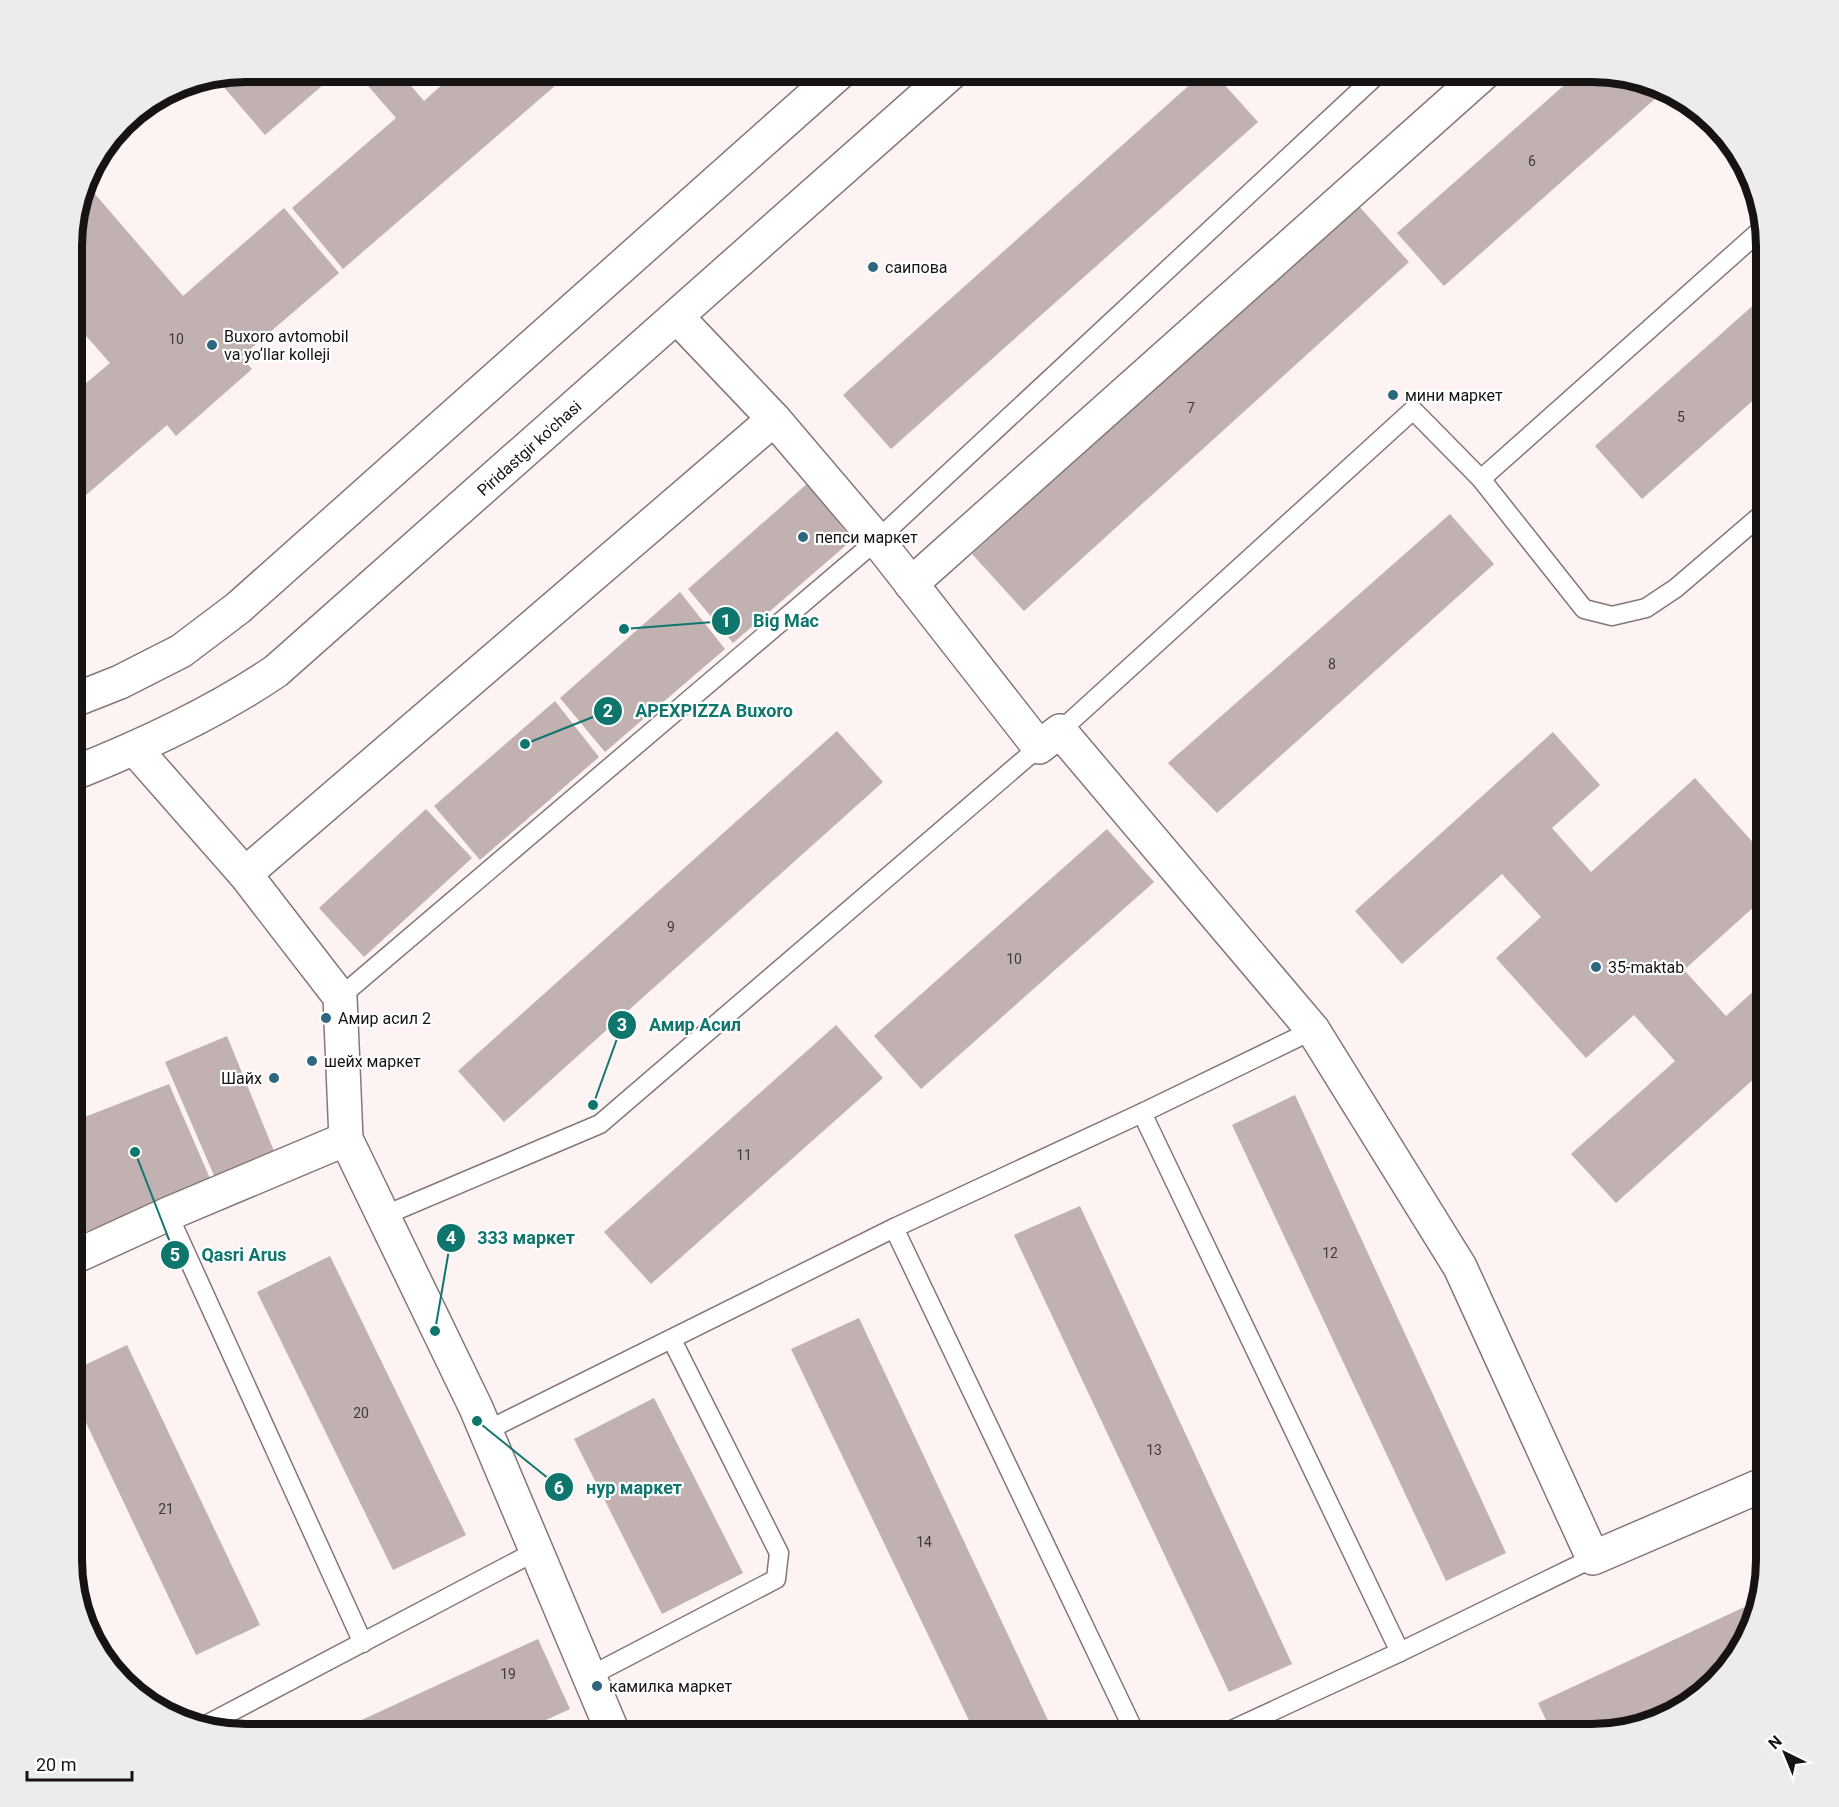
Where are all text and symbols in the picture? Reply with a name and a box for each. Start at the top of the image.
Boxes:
house number: 6 [1528,153,1536,169]
place label: саипова [885,258,948,277]
marker: саипова [866,260,880,274]
place label: Buxoro avtomobil va yo‘llar kolleji [224,327,349,364]
house number: 10 [168,331,184,347]
marker: Buxoro avtomobil va yo‘llar kolleji [205,338,219,352]
place label: мини маркет [1405,386,1503,405]
marker: мини маркет [1386,388,1400,402]
street label: Piridastgir ko'chasi [473,397,585,500]
house number: 7 [1187,400,1195,416]
house number: 5 [1677,409,1685,425]
place label: пепси маркет [815,528,918,547]
marker: пепси маркет [796,530,810,544]
callout: Big Mac [711,603,831,639]
text: 1 [721,610,731,631]
text: Big Mac [753,610,819,631]
house number: 8 [1328,656,1336,672]
callout: APEXPIZZA Buxoro [593,693,805,729]
text: 2 [603,700,613,721]
text: APEXPIZZA Buxoro [635,700,793,721]
house number: 9 [667,919,675,935]
house number: 10 [1006,951,1022,967]
place label: 35-maktab [1608,958,1684,977]
marker: 35-maktab [1589,960,1603,974]
callout: Амир Асил [607,1007,753,1043]
place label: Амир асил 2 [338,1009,431,1028]
marker: Амир асил 2 [319,1011,333,1025]
text: 3 [617,1014,627,1035]
text: Амир Асил [649,1014,741,1035]
place label: шейх маркет [324,1052,421,1071]
marker: шейх маркет [305,1054,319,1068]
place label: Шайх [221,1069,262,1088]
marker: Шайх [267,1071,281,1085]
house number: 11 [736,1147,752,1163]
callout: 333 маркет [436,1220,587,1256]
text: 4 [446,1227,456,1248]
text: 333 маркет [477,1227,575,1248]
callout: Qasri Arus [160,1237,299,1273]
text: 5 [170,1244,180,1265]
text: Qasri Arus [201,1244,287,1265]
house number: 12 [1322,1245,1338,1261]
house number: 20 [353,1405,369,1421]
house number: 13 [1146,1442,1162,1458]
callout: нур маркет [544,1469,694,1505]
text: 6 [554,1477,564,1498]
text: нур маркет [586,1477,682,1498]
house number: 21 [158,1501,174,1517]
house number: 14 [916,1534,932,1550]
house number: 19 [500,1666,516,1682]
place label: камилка маркет [609,1677,733,1696]
marker: камилка маркет [590,1679,604,1693]
north arrow [1755,1723,1815,1783]
text: N [1765,1732,1786,1753]
scale bar [27,1744,132,1782]
text: 20 m [36,1754,76,1775]

